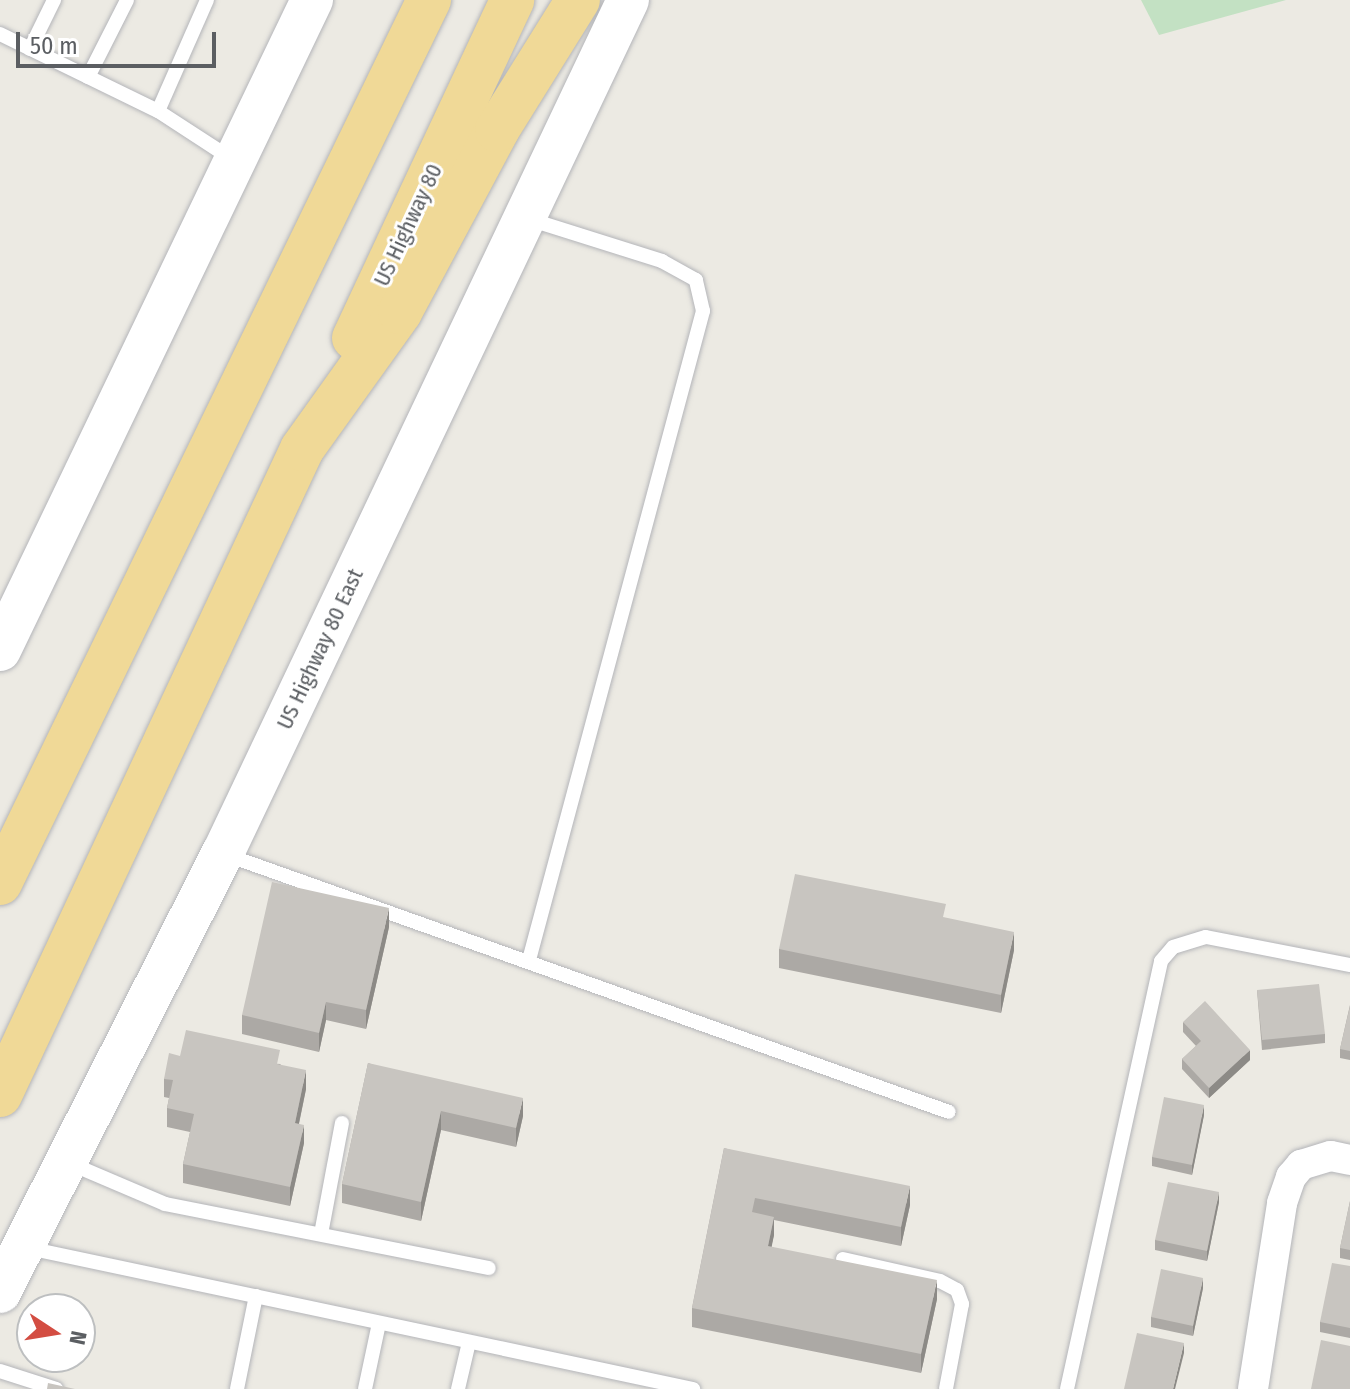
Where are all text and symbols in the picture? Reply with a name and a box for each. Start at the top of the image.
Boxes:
scale bar [20,16,220,66]
text: 50 m [30,32,78,60]
street label: US Highway 80 [368,160,448,290]
street label: US Highway 80 East [271,565,369,733]
north arrow [16,1293,96,1373]
text: N [63,1328,93,1347]

